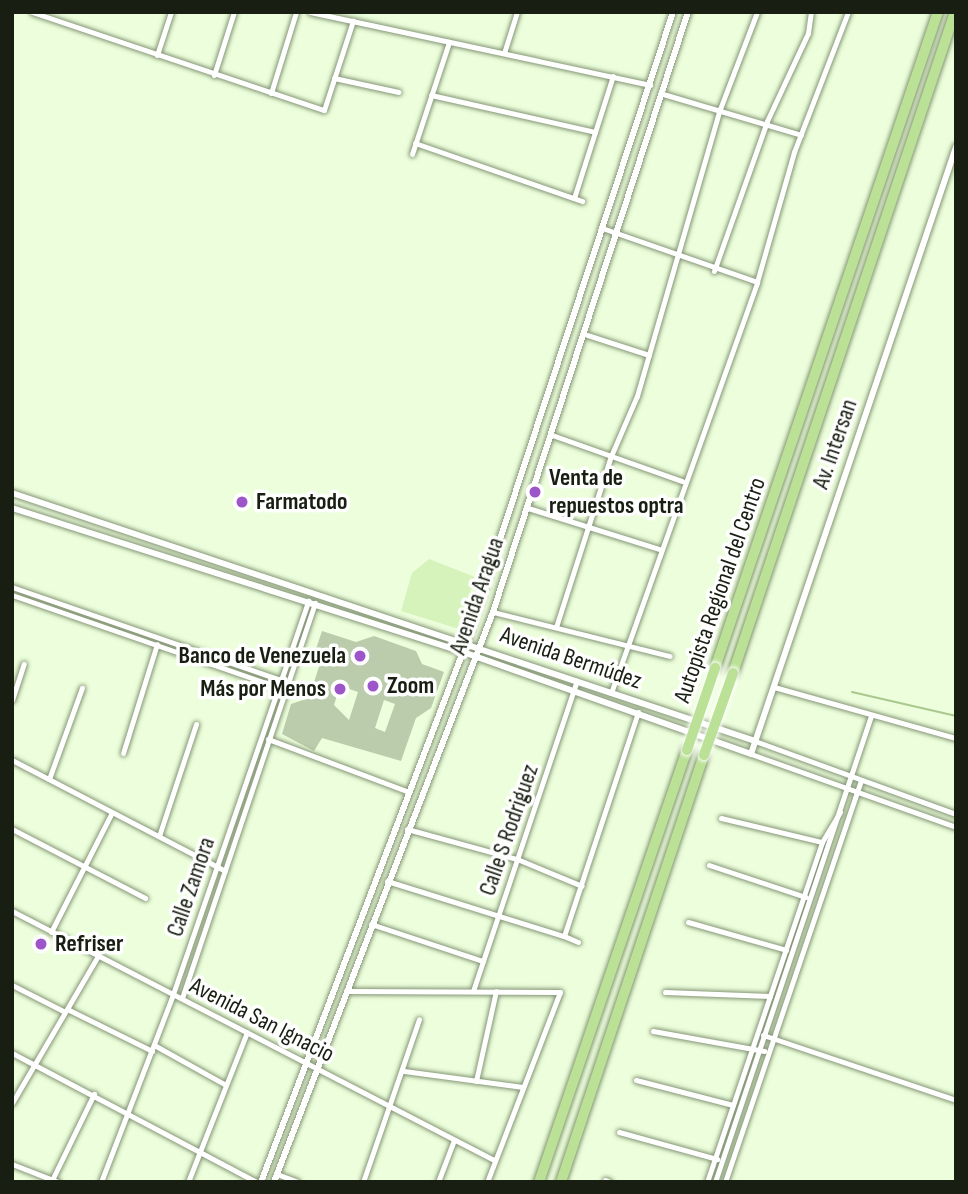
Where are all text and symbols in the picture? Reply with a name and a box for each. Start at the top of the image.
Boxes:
street label: Av. Intersan [806,395,864,493]
place label: Venta de repuestos optra [549,464,684,520]
street label: Autopista Regional del Centro [668,474,772,706]
marker: Venta de repuestos optra [527,484,543,500]
place label: Farmatodo [256,488,347,516]
marker: Farmatodo [234,494,250,510]
street label: Avenida Aragua [444,534,510,658]
street label: Avenida Bermúdez [497,620,645,696]
place label: Banco de Venezuela [179,642,346,670]
marker: Banco de Venezuela [352,648,368,664]
place label: Zoom [387,672,434,700]
place label: Más por Menos [200,675,326,703]
marker: Zoom [365,678,381,694]
marker: Más por Menos [332,681,348,697]
street label: Calle S Rodriguez [473,761,545,899]
street label: Calle Zamora [161,834,221,940]
place label: Refriser [55,930,123,958]
marker: Refriser [33,936,49,952]
street label: Avenida San Ignacio [185,971,339,1069]

